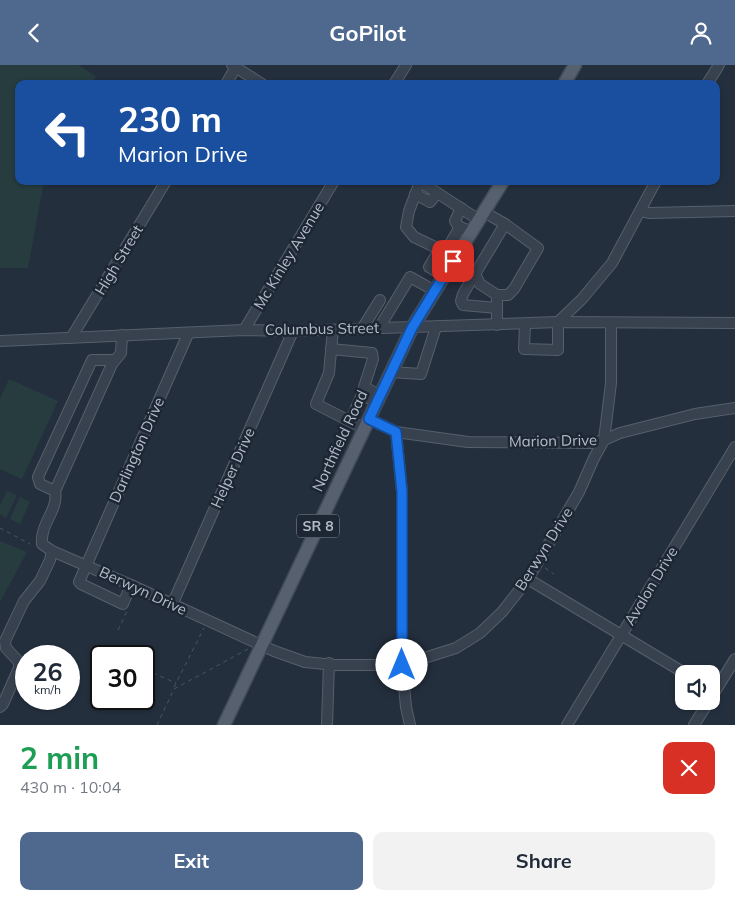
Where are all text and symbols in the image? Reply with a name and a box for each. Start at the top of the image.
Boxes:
icon: back [20,19,48,47]
text: GoPilot [329,19,406,47]
icon: person [687,19,715,47]
text: 230 m [118,97,222,141]
icon: left [35,100,100,165]
text: Marion Drive [118,140,248,168]
street label: Mc Kinley Avenue [249,199,328,313]
street label: High Street [90,221,147,298]
pin [432,240,474,282]
icon: arrive [439,247,467,275]
street label: Columbus Street [265,318,379,339]
street label: Northfield Road [308,387,371,495]
street label: Darlington Drive [105,394,168,505]
street label: Helper Drive [206,425,259,511]
street label: Marion Drive [509,430,597,451]
street label: Berwyn Drive [511,504,577,594]
road number: SR 8 [297,515,339,537]
street label: Avalon Drive [620,543,682,629]
street label: Berwyn Drive [96,562,190,619]
position arrow [375,638,427,690]
speed limit sign: 30 [90,645,155,710]
text: 26 [32,656,63,687]
map controls [675,665,720,710]
button: sound [675,665,720,710]
text: km/h [34,682,61,697]
text: 2 min [20,739,99,777]
button: close [663,742,715,794]
text: 430 m · 10:04 [20,777,121,797]
button: Exit [20,832,363,890]
button: Share [373,832,715,890]

